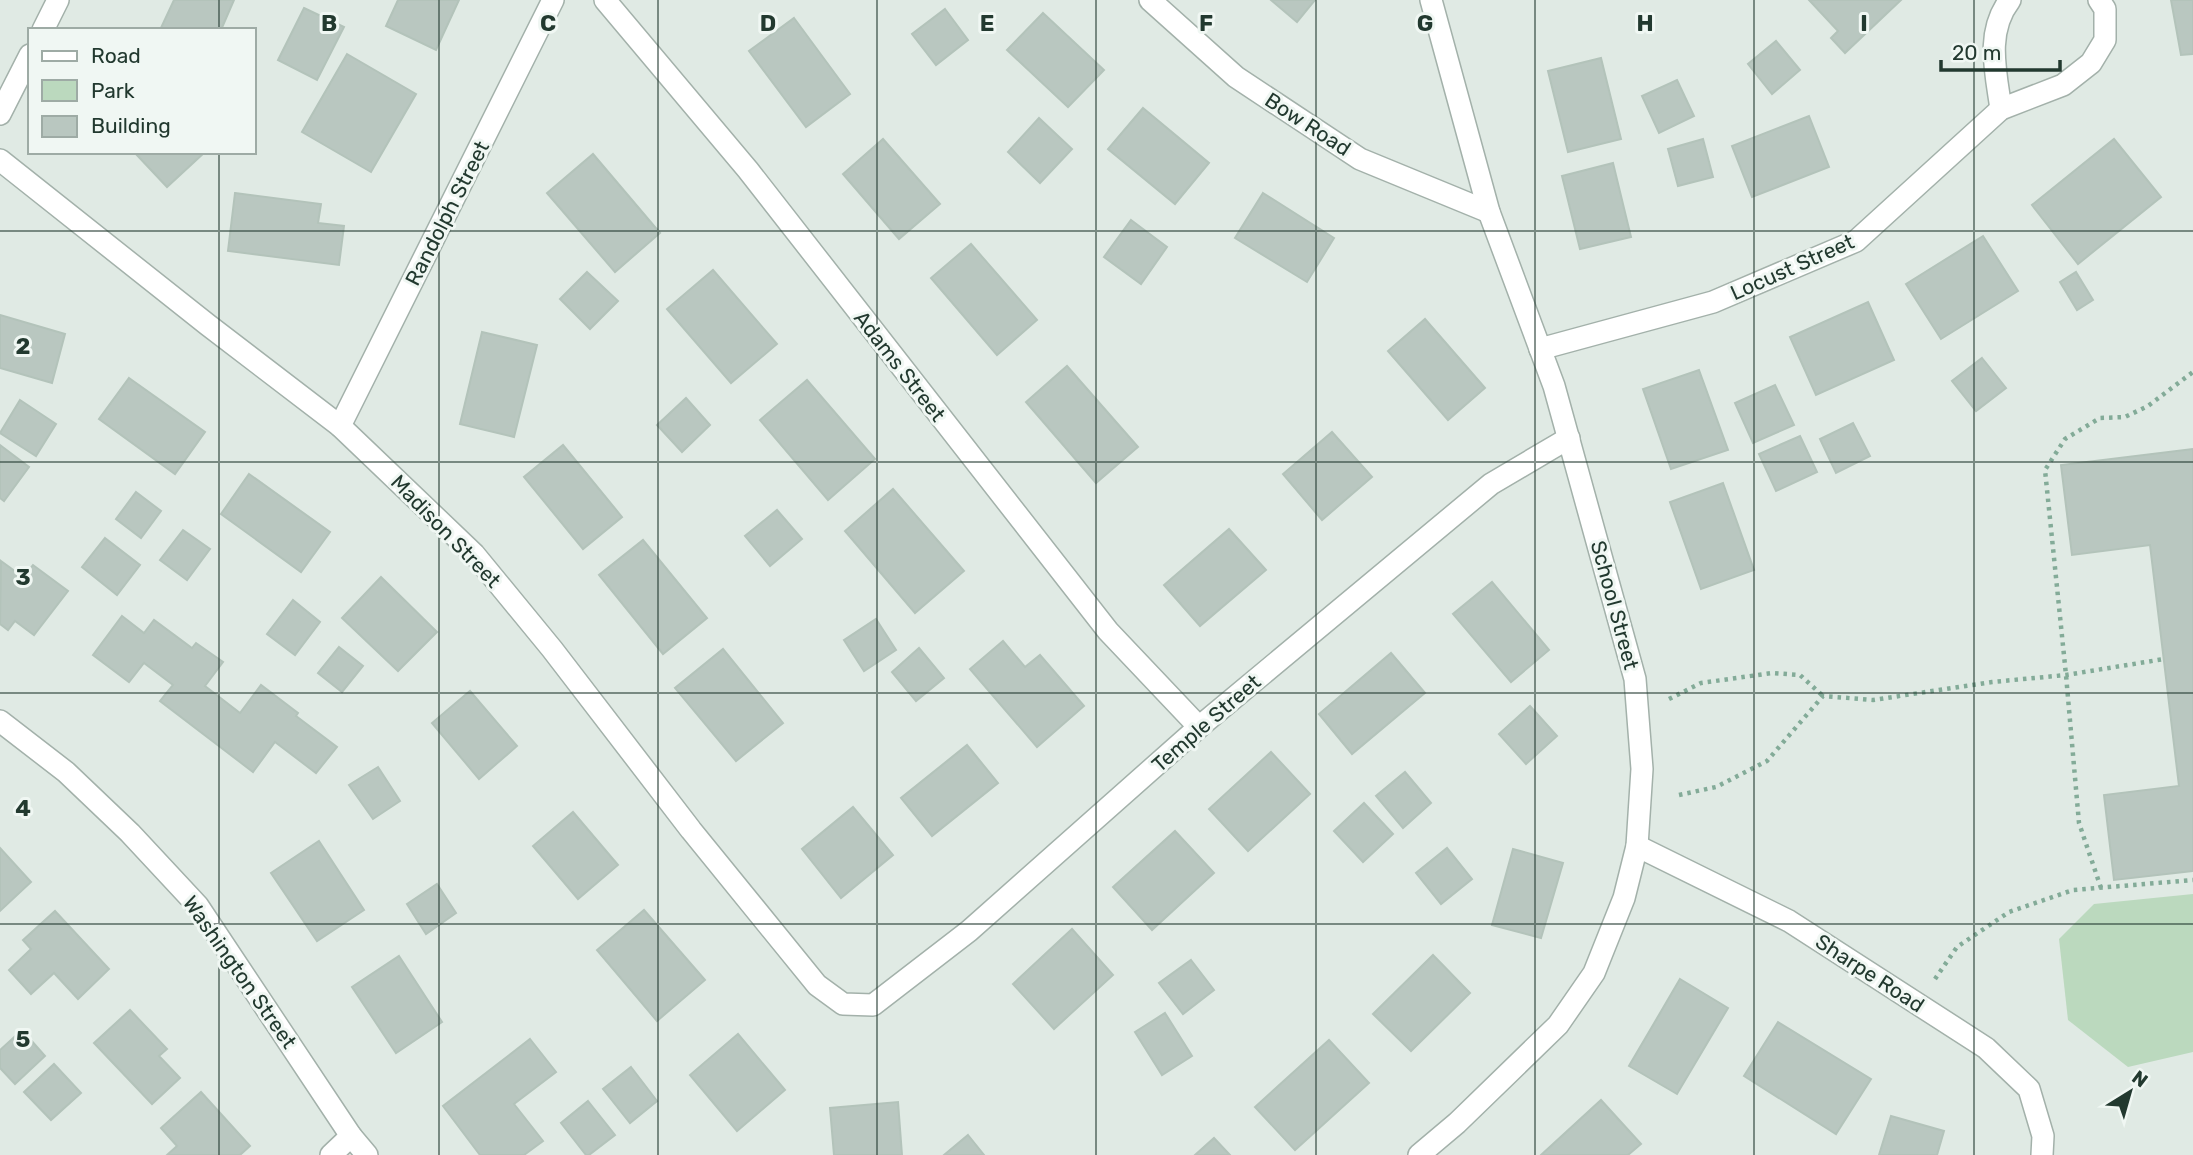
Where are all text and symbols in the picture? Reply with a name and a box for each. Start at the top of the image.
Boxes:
text: B [321,9,337,37]
text: C [540,9,556,37]
text: D [760,9,776,37]
text: E [980,9,994,37]
text: F [1199,9,1213,37]
text: G [1417,9,1433,37]
text: H [1636,9,1654,37]
text: I [1860,9,1868,37]
legend [28,28,256,154]
scale bar [1941,28,2060,72]
text: 20 m [1952,40,2001,65]
text: Road [91,43,141,68]
text: Park [91,78,135,103]
street label: Bow Road [1260,87,1356,161]
text: Building [91,113,171,138]
street label: Randolph Street [400,137,494,289]
street label: Locust Street [1726,229,1858,305]
street label: Adams Street [849,306,951,426]
text: 2 [16,332,30,360]
street label: Madison Street [386,469,506,593]
street label: School Street [1586,538,1644,672]
text: 3 [15,563,31,591]
street label: Temple Street [1147,669,1265,777]
text: 4 [15,794,31,822]
street label: Washington Street [178,891,302,1053]
street label: Sharpe Road [1811,929,1929,1017]
text: 5 [16,1025,31,1053]
north arrow [2095,1057,2165,1127]
text: N [2128,1066,2152,1092]

